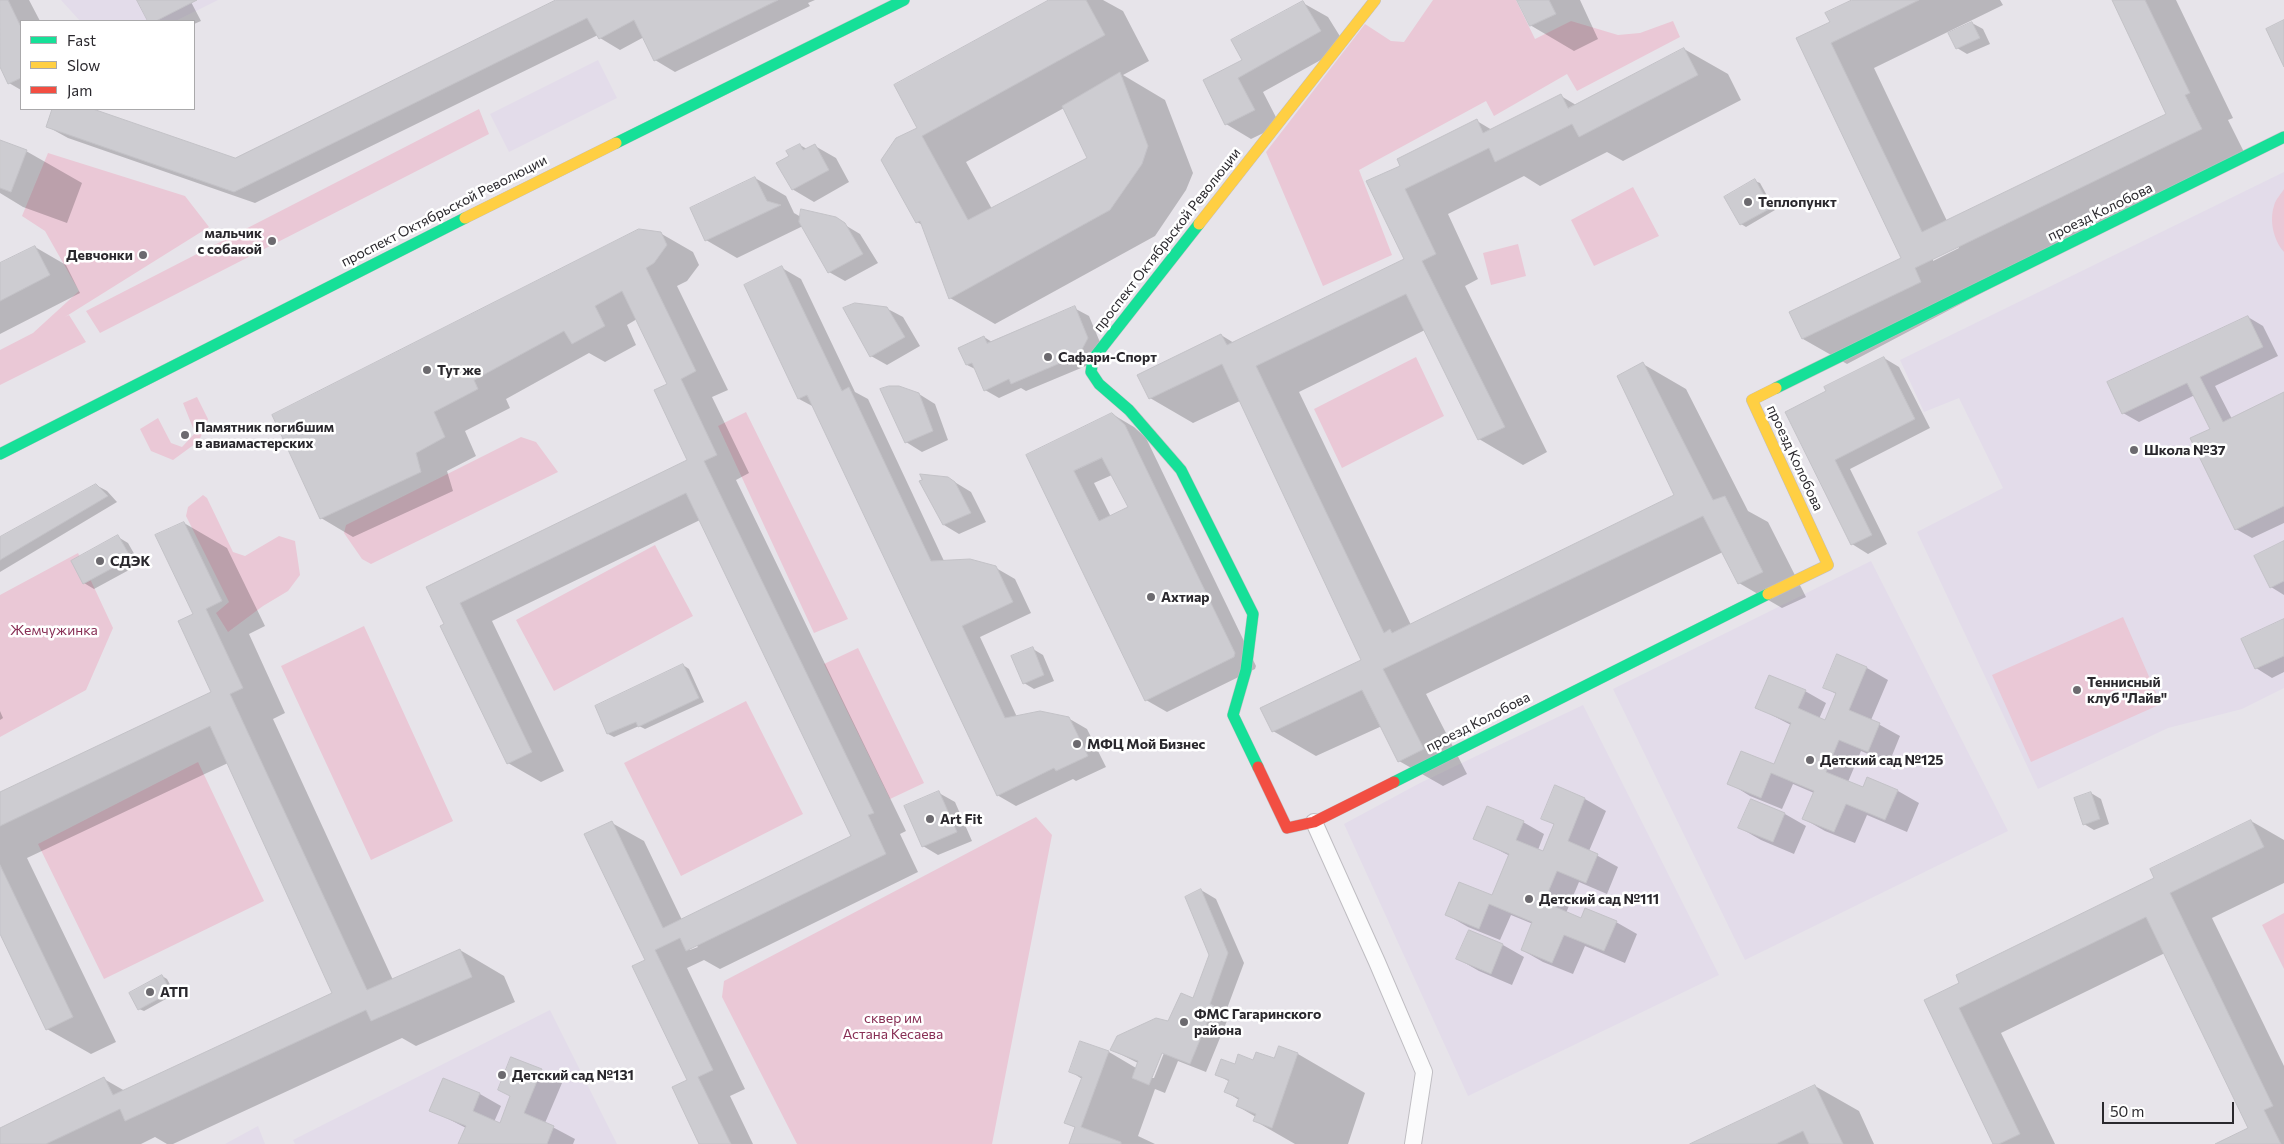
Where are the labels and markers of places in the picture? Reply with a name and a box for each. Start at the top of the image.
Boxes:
place label: Теплопункт [1758,194,1837,210]
marker: Теплопункт [1742,196,1754,208]
place label: мальчик с собакой [198,225,262,258]
marker: мальчик с собакой [266,235,278,247]
place label: Девчонки [66,247,133,263]
marker: Девчонки [137,249,149,261]
place label: Сафари-Спорт [1058,349,1157,365]
marker: Сафари-Спорт [1042,351,1054,363]
place label: Тут же [437,362,481,378]
marker: Тут же [421,364,433,376]
place label: Памятник погибшим в авиамастерских [195,419,334,452]
marker: Памятник погибшим в авиамастерских [179,429,191,441]
place label: Школа №37 [2144,442,2225,458]
marker: Школа №37 [2128,444,2140,456]
place label: СДЭК [110,553,150,569]
marker: СДЭК [94,555,106,567]
place label: Ахтиар [1161,589,1209,605]
marker: Ахтиар [1145,591,1157,603]
place label: Теннисный клуб "Лайв" [2087,674,2167,706]
marker: Теннисный клуб "Лайв" [2071,684,2083,696]
place label: МФЦ Мой Бизнес [1087,736,1205,752]
marker: МФЦ Мой Бизнес [1071,738,1083,750]
place label: Детский сад №125 [1820,752,1944,768]
marker: Детский сад №125 [1804,754,1816,766]
place label: Art Fit [940,811,982,827]
marker: Art Fit [924,813,936,825]
place label: Детский сад №111 [1539,891,1659,907]
marker: Детский сад №111 [1523,893,1535,905]
place label: АТП [160,984,188,1000]
marker: АТП [144,986,156,998]
place label: ФМС Гагаринского района [1194,1006,1321,1038]
marker: ФМС Гагаринского района [1178,1016,1190,1028]
place label: Детский сад №131 [512,1067,634,1083]
marker: Детский сад №131 [496,1069,508,1081]

